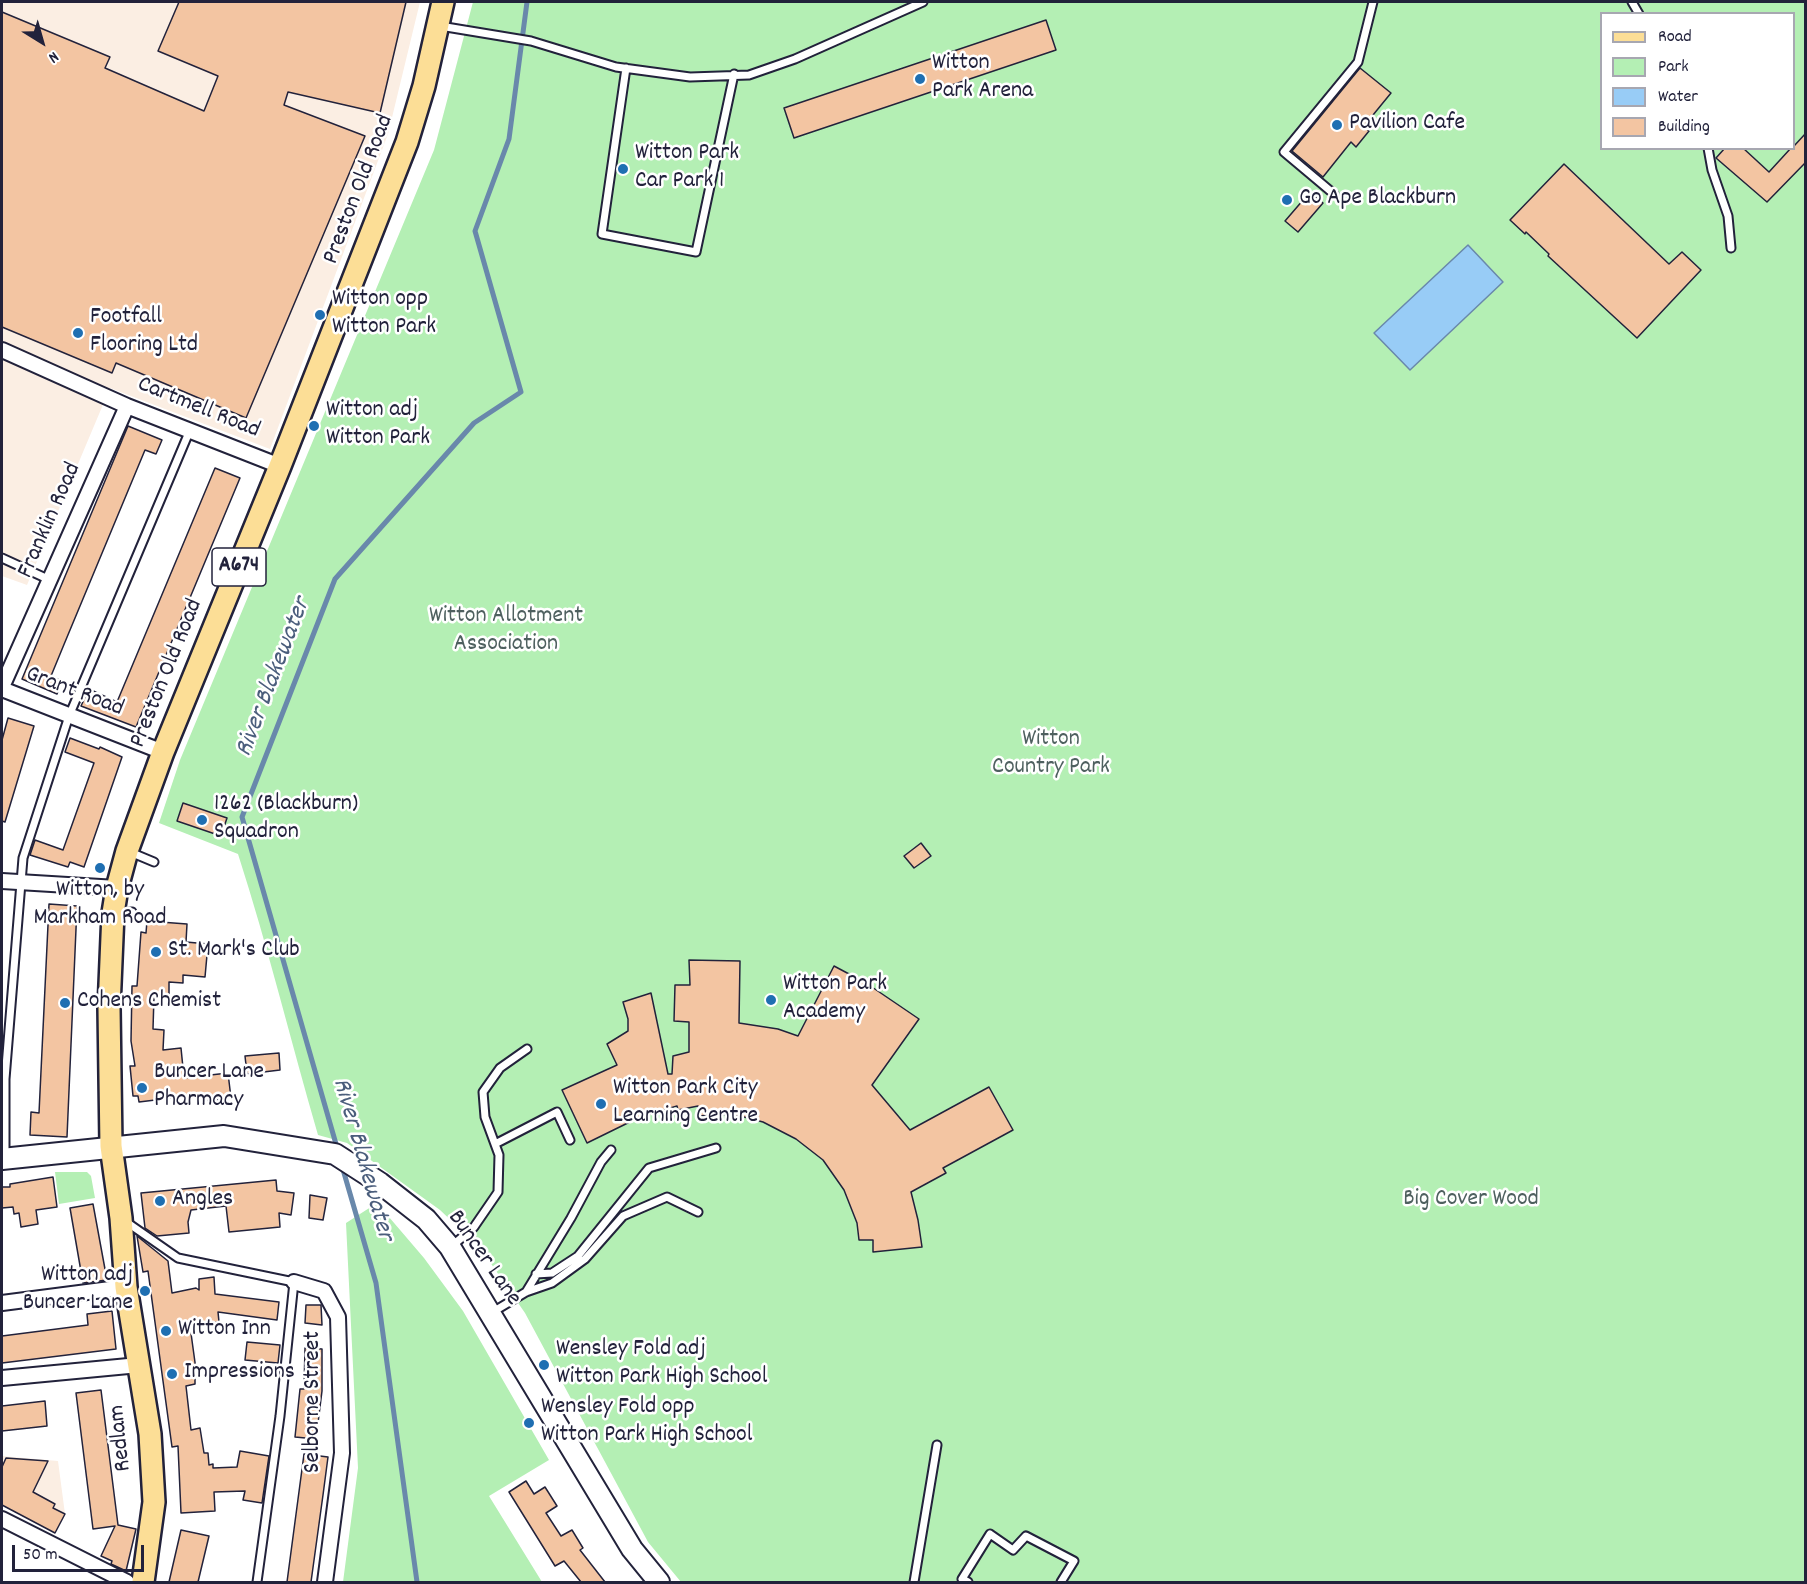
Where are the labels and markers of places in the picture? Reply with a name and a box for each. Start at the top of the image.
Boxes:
place label: Witton Park Arena [932,51,1033,107]
marker: Witton Park Arena [913,72,927,86]
place label: Pavilion Cafe [1349,111,1465,139]
marker: Pavilion Cafe [1330,118,1344,132]
place label: Witton Park Car Park 1 [635,141,739,197]
marker: Witton Park Car Park 1 [616,162,630,176]
place label: Go Ape Blackburn [1299,186,1456,214]
marker: Go Ape Blackburn [1280,193,1294,207]
place label: Witton opp Witton Park [332,287,436,343]
place label: Footfall Flooring Ltd [90,305,198,361]
marker: Witton opp Witton Park [313,308,327,322]
marker: Footfall Flooring Ltd [71,326,85,340]
place label: Witton adj Witton Park [326,398,430,454]
marker: Witton adj Witton Park [307,419,321,433]
place label: 1262 (Blackburn) Squadron [214,792,358,848]
marker: 1262 (Blackburn) Squadron [195,813,209,827]
marker: Witton, by Markham Road [93,861,107,875]
place label: Witton, by Markham Road [33,878,167,934]
place label: St. Mark's Club [168,938,300,966]
marker: St. Mark's Club [149,945,163,959]
place label: Witton Park Academy [783,972,887,1028]
place label: Cohens Chemist [77,989,221,1017]
marker: Witton Park Academy [764,993,778,1007]
marker: Cohens Chemist [58,996,72,1010]
place label: Buncer Lane Pharmacy [154,1060,264,1116]
place label: Witton Park City Learning Centre [613,1076,758,1132]
marker: Buncer Lane Pharmacy [135,1081,149,1095]
marker: Witton Park City Learning Centre [594,1097,608,1111]
place label: Angles [172,1187,233,1215]
marker: Angles [153,1194,167,1208]
place label: Witton adj Buncer Lane [23,1263,133,1319]
marker: Witton adj Buncer Lane [138,1284,152,1298]
place label: Witton Inn [178,1317,271,1345]
marker: Witton Inn [159,1324,173,1338]
place label: Wensley Fold adj Witton Park High School [556,1337,768,1393]
marker: Wensley Fold adj Witton Park High School [537,1358,551,1372]
place label: Impressions [184,1360,295,1388]
marker: Impressions [165,1367,179,1381]
place label: Wensley Fold opp Witton Park High School [541,1395,753,1451]
marker: Wensley Fold opp Witton Park High School [522,1416,536,1430]

